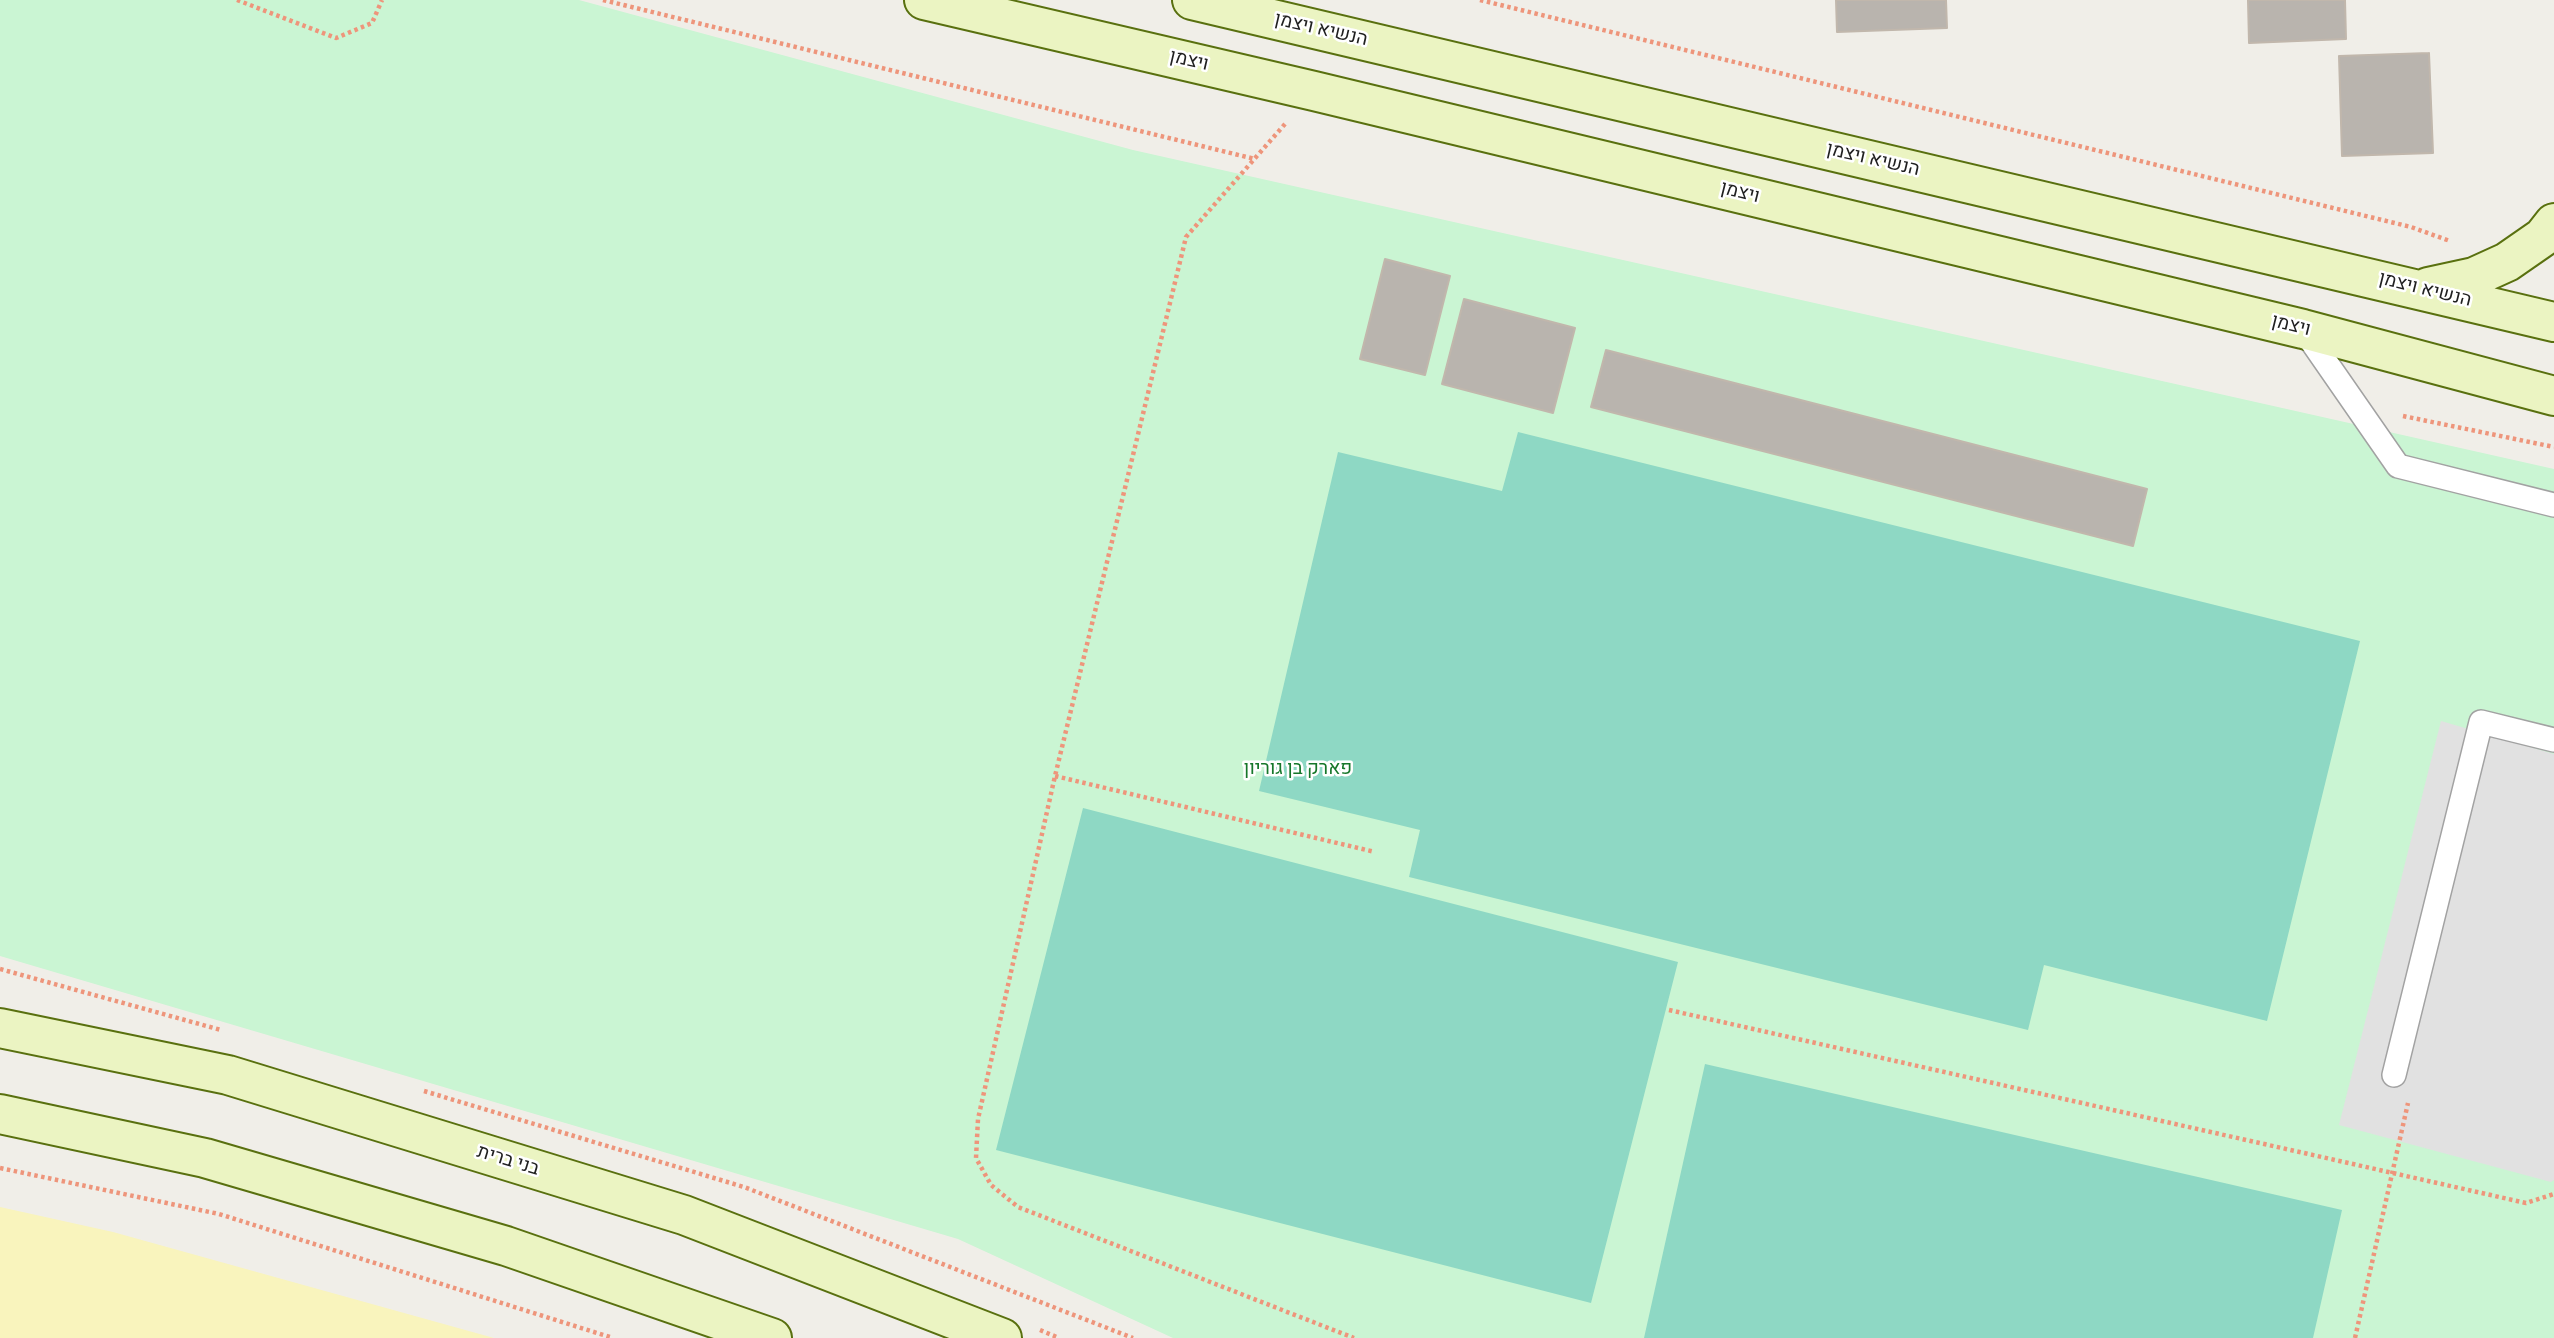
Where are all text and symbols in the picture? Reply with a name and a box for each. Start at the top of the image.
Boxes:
street label: הנשיא ויצמן [1272,8,1370,52]
street label: ויצמן [1167,45,1211,77]
street label: הנשיא ויצמן [1824,138,1922,182]
street label: ויצמן [1718,177,1762,209]
street label: הנשיא ויצמן [2376,267,2474,313]
street label: ויצמן [2269,310,2313,342]
park label: פארק בן גוריון [1244,758,1352,780]
street label: בני ברית [474,1141,542,1181]

